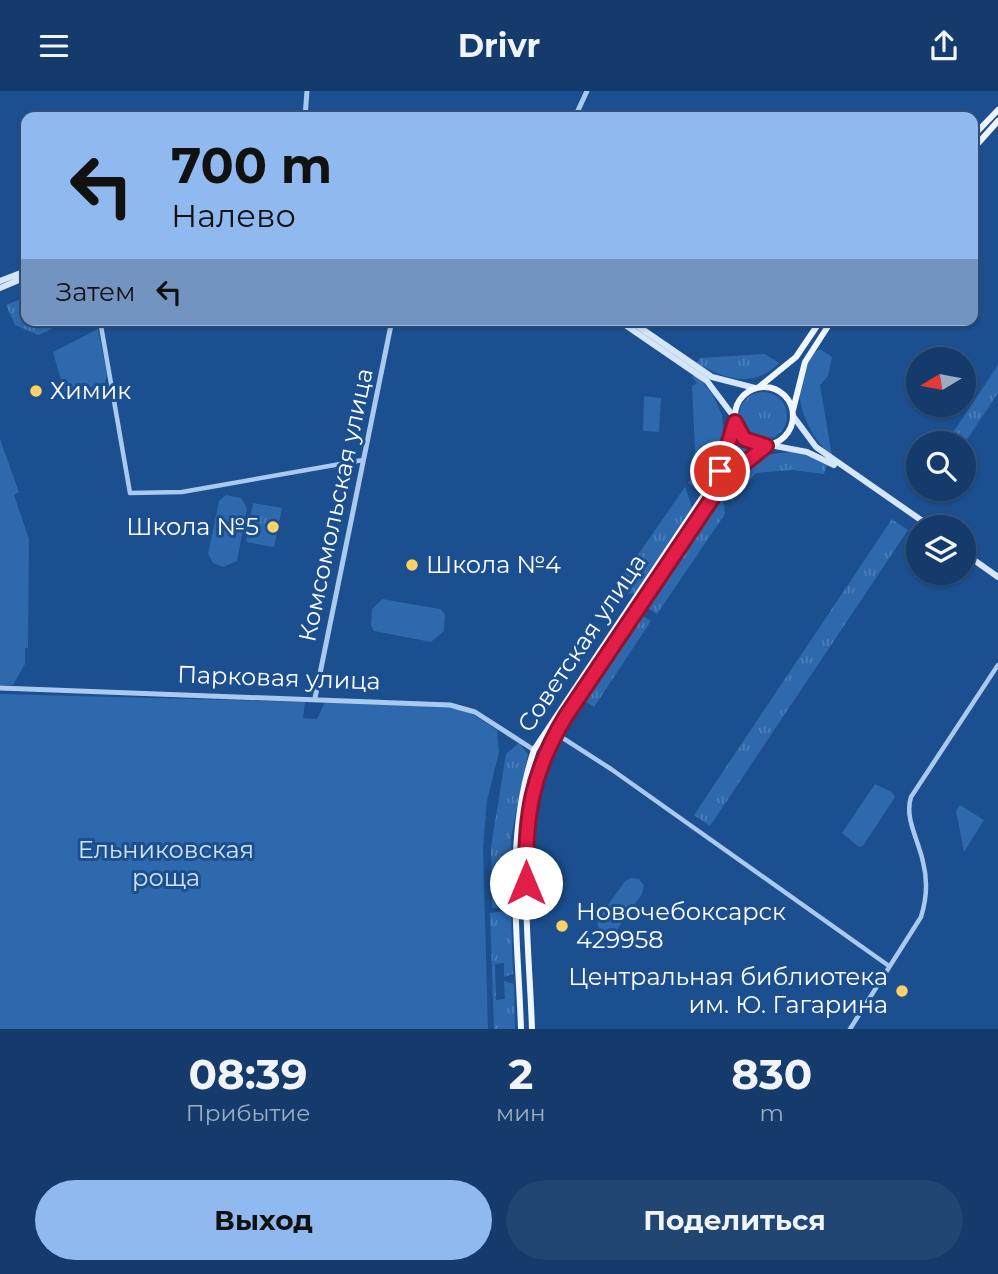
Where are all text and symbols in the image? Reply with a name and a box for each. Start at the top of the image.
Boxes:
text: Drivr [458,26,540,65]
icon: menu [35,27,73,65]
icon: share [925,27,963,65]
text: 700 m [171,136,332,195]
icon: left [56,140,147,231]
text: Налево [171,196,296,235]
icon: left [150,273,188,311]
text: Затем [56,276,136,308]
north arrow [906,347,976,417]
map controls [906,347,976,585]
street label: Комсомольская улица [292,366,379,644]
place label: Химик [50,376,131,405]
marker: Химик [28,383,44,399]
button: search [906,431,976,501]
pin [690,441,750,501]
icon: arrive [701,452,739,490]
place label: Школа №5 [126,512,259,541]
button: layers [906,515,976,585]
marker: Школа №5 [265,519,281,535]
street label: Советская улица [511,548,652,737]
place label: Школа №4 [426,550,561,579]
marker: Школа №4 [404,557,420,573]
street label: Парковая улица [177,659,381,696]
park label: Ельниковская роща [78,835,254,892]
position arrow [489,846,563,920]
place label: Новочебоксарск 429958 [576,897,786,954]
marker: Новочебоксарск 429958 [554,918,570,934]
place label: Центральная библиотека им. Ю. Гагарина [568,962,888,1019]
marker: Центральная библиотека им. Ю. Гагарина [894,983,910,999]
text: 08:39 [189,1048,307,1100]
text: 2 [508,1048,533,1100]
text: 830 [731,1048,812,1100]
text: Прибытие [186,1099,310,1127]
text: мин [496,1099,546,1127]
text: m [760,1099,784,1127]
button: Выход [35,1180,492,1260]
button: Поделиться [506,1180,963,1260]

